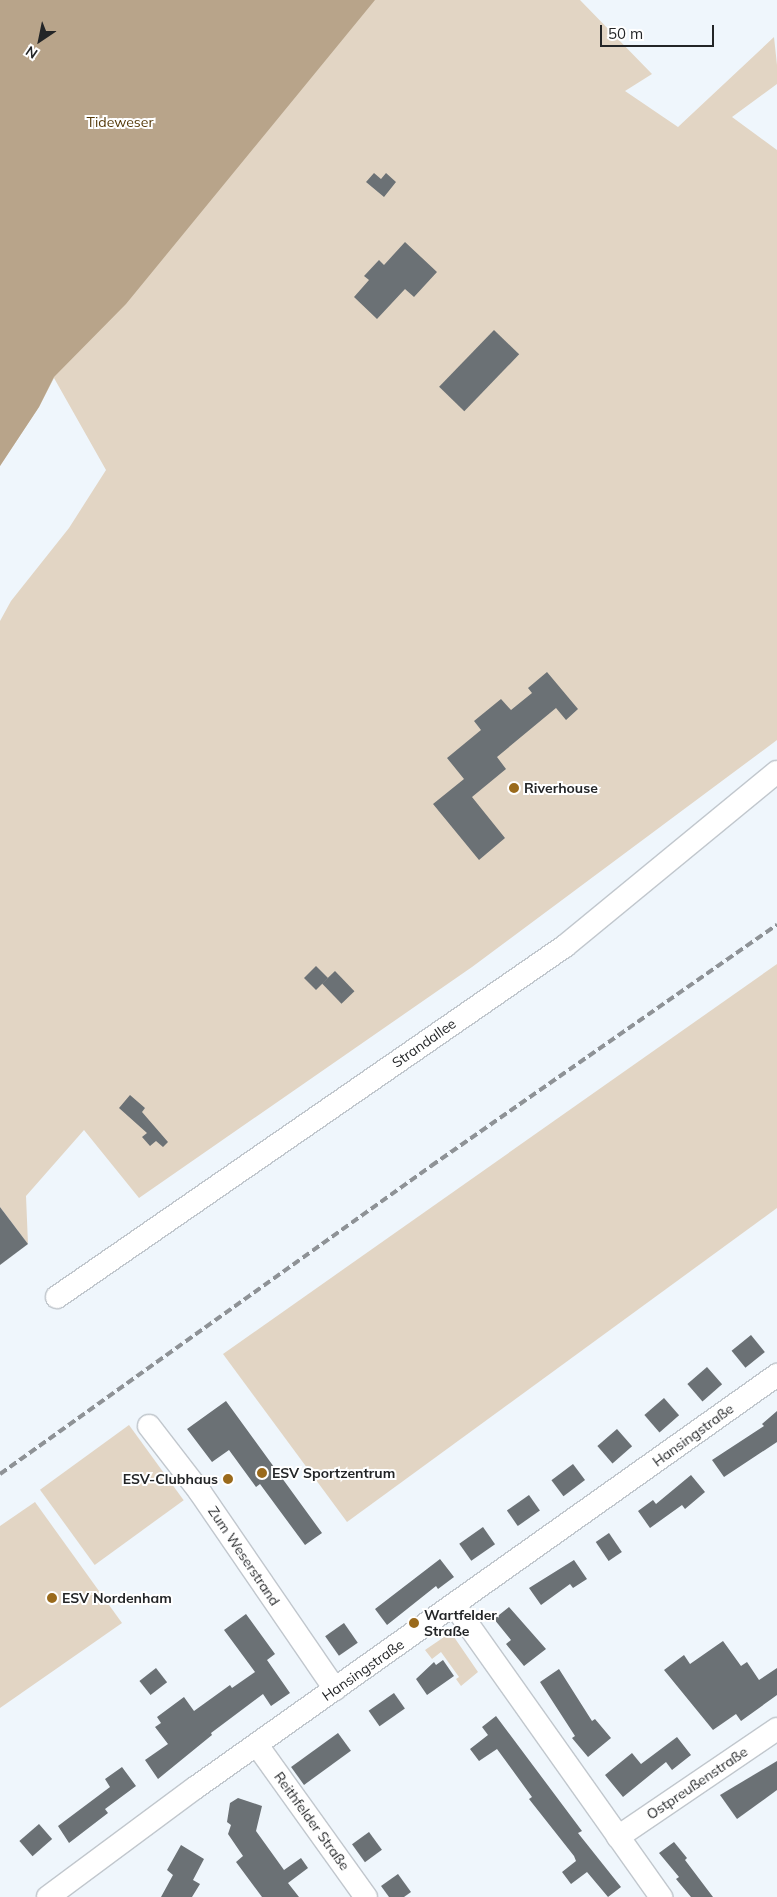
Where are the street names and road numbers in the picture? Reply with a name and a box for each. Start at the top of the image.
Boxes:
street label: Strandallee [389,1015,459,1071]
street label: Hansingstraße [649,1400,737,1470]
street label: Zum Weserstrand [205,1503,283,1609]
street label: Hansingstraße [319,1636,407,1704]
street label: Ostpreußenstraße [643,1743,751,1823]
street label: Reithfelder Straße [271,1769,353,1873]

